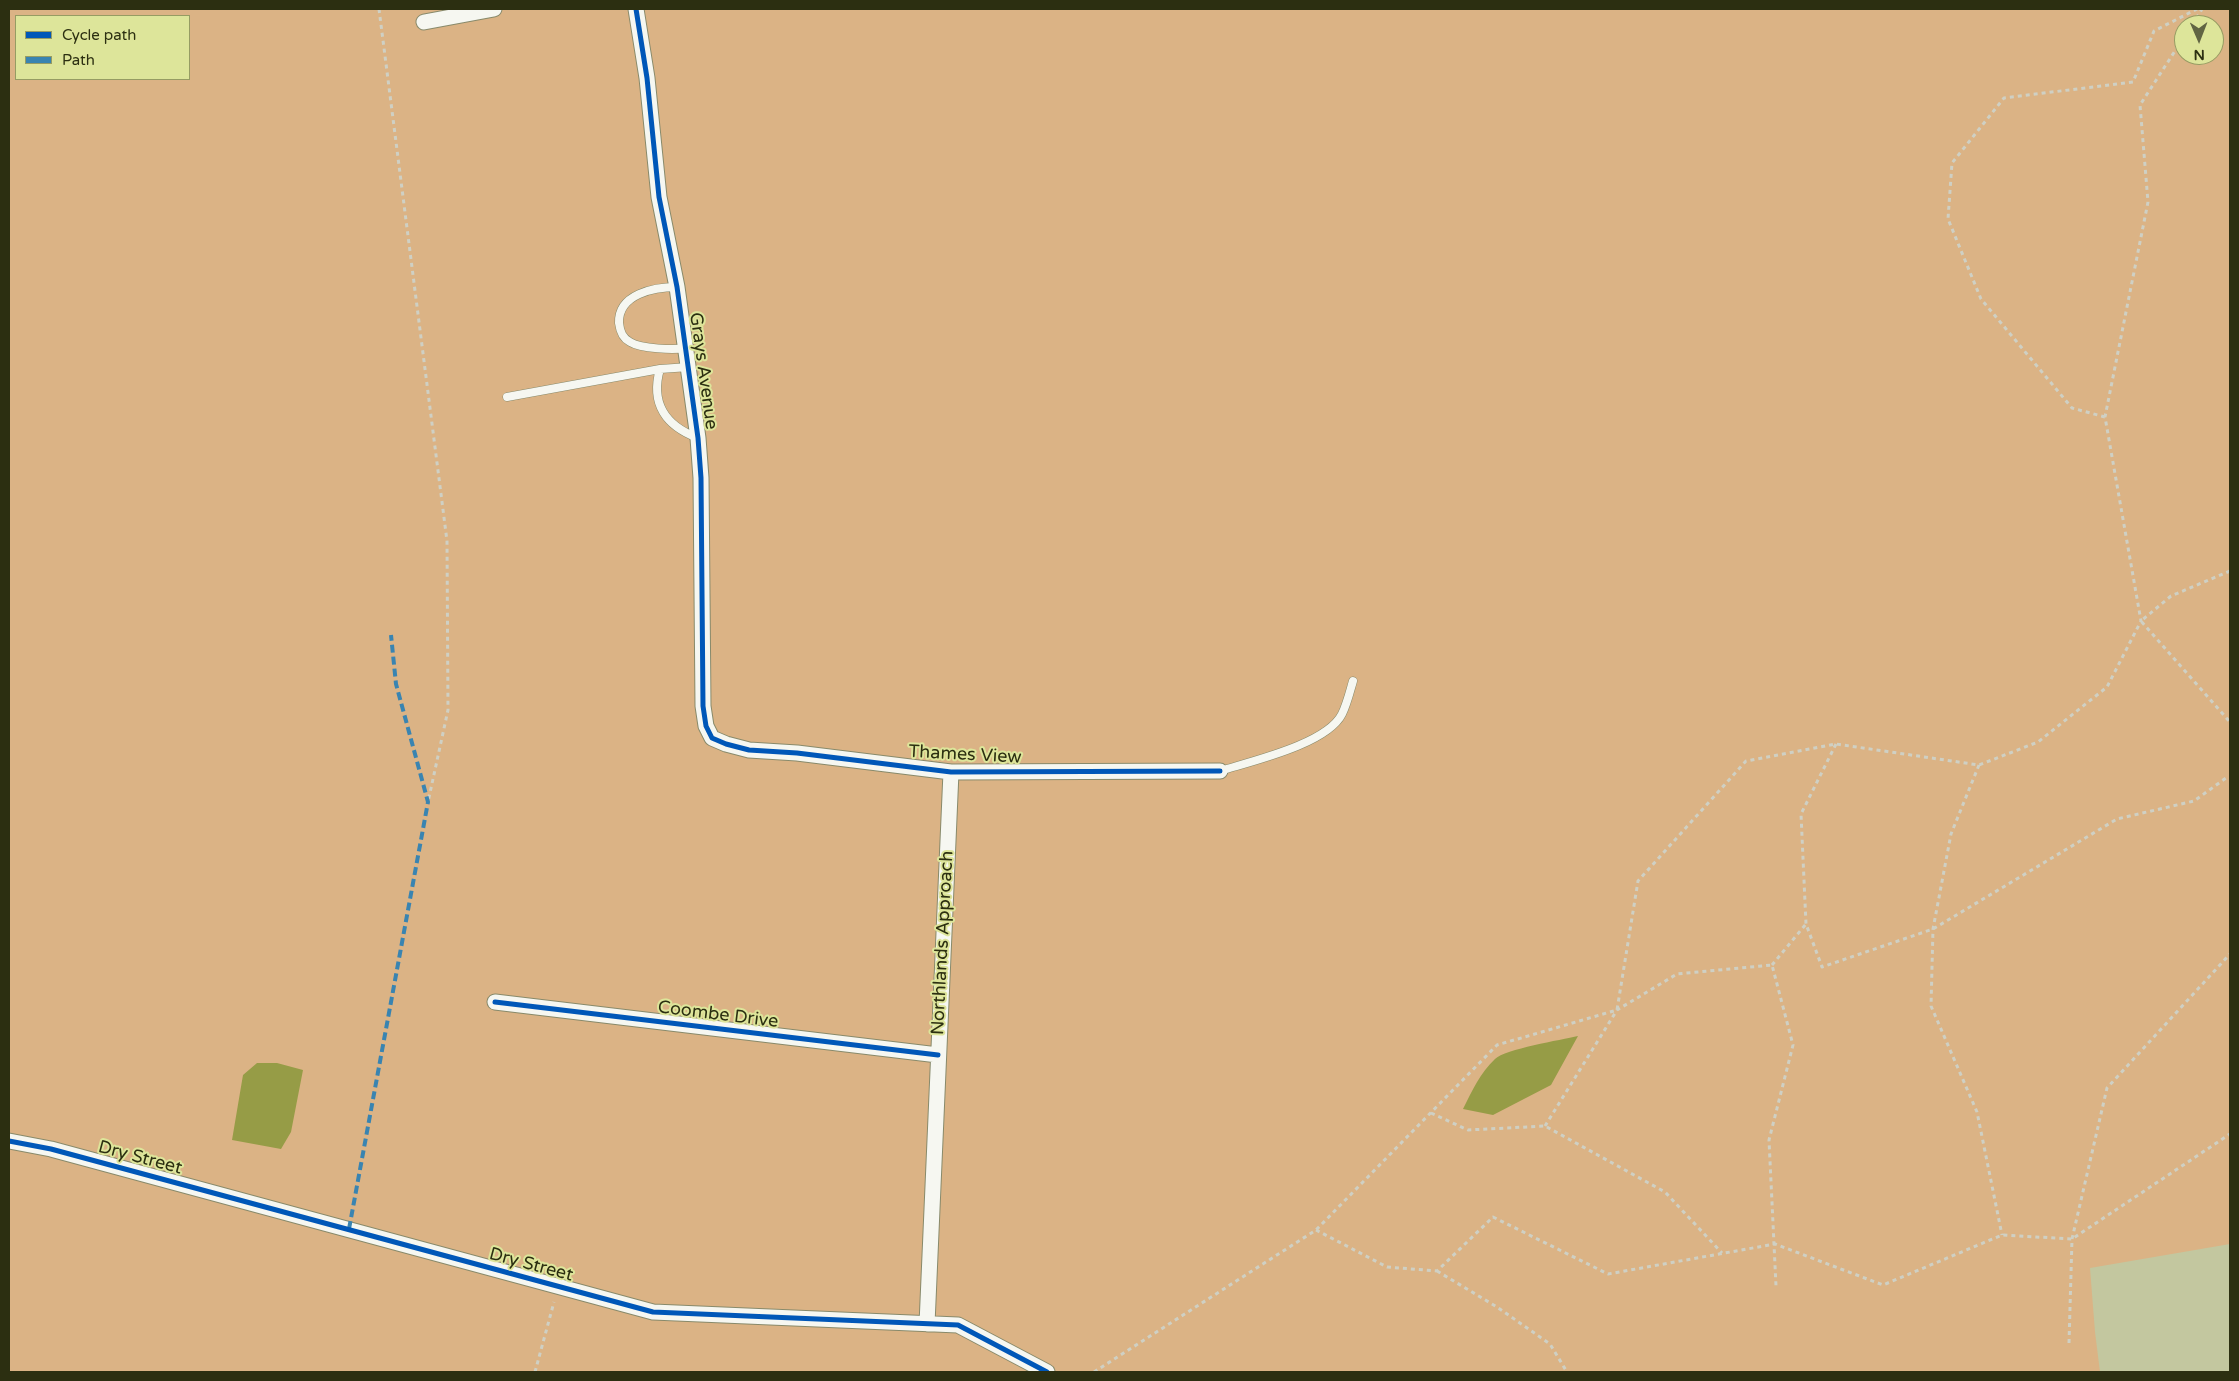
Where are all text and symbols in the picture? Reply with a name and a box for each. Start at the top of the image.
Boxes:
legend [15,15,190,80]
north arrow [2174,15,2224,65]
text: Cycle path [62,26,136,44]
text: N [2193,46,2205,63]
text: Path [62,51,95,69]
street label: Grays Avenue [684,311,722,431]
street label: Thames View [908,741,1022,769]
street label: Northlands Approach [927,850,959,1036]
street label: Coombe Drive [657,997,779,1033]
street label: Dry Street [96,1136,184,1180]
street label: Dry Street [487,1243,575,1287]

